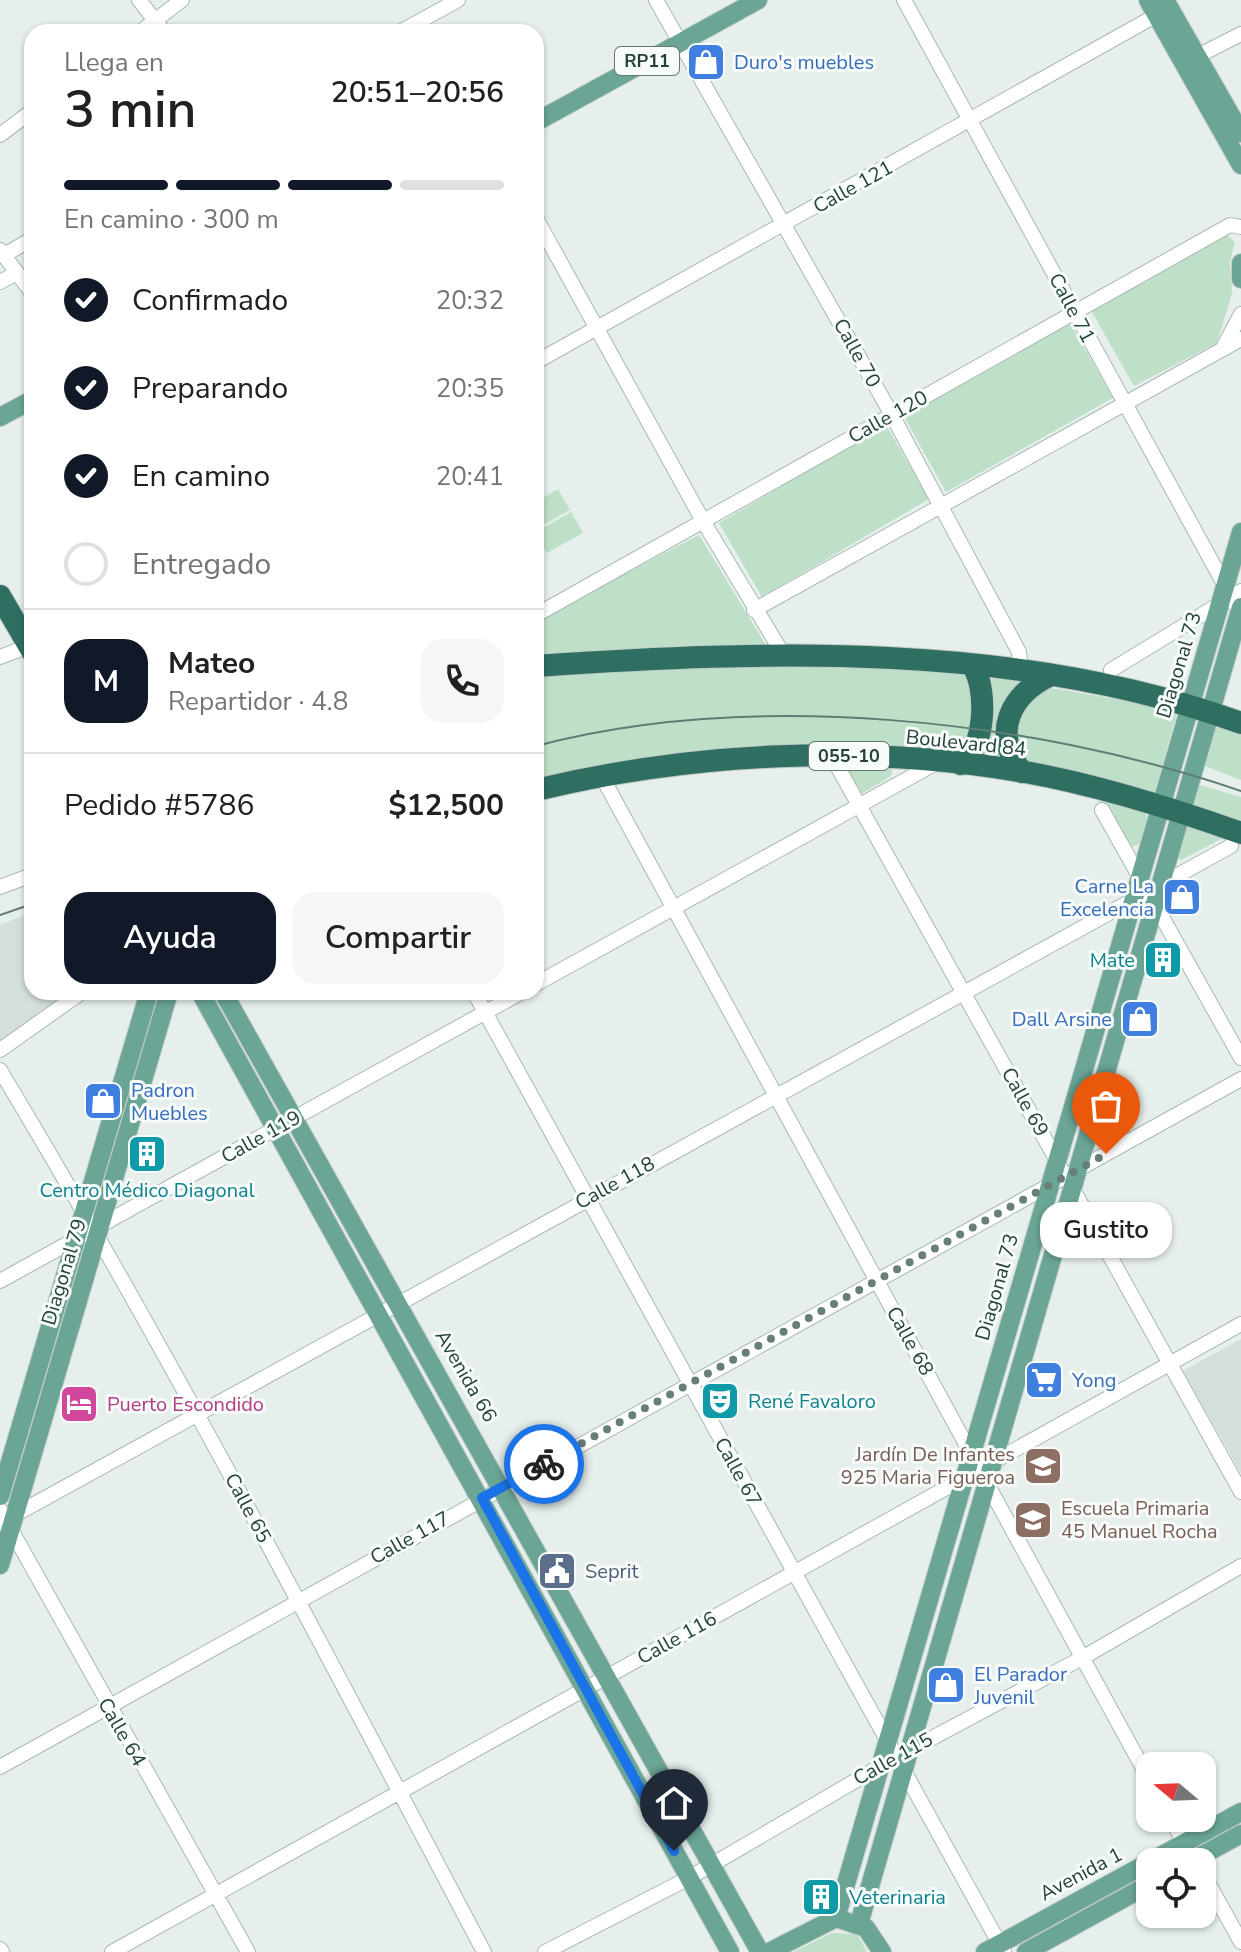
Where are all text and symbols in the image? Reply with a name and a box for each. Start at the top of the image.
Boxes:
shop icon: Duro's muebles [685,41,727,83]
text: Llega en [64,45,164,80]
road number: RP11 [615,47,679,75]
place label: Duro's muebles [734,49,874,76]
text: 20:51–20:56 [331,72,504,113]
text: 3 min [64,74,197,145]
street label: Calle 121 [808,154,898,220]
text: En camino · 300 m [64,202,279,237]
street label: Calle 71 [1042,268,1102,348]
icon: check [64,278,108,322]
text: Confirmado [132,280,288,321]
text: 20:32 [436,283,504,318]
street label: Calle 70 [827,314,887,392]
icon: check [64,366,108,410]
text: Preparando [132,368,288,409]
text: 20:35 [436,371,504,406]
street label: Calle 120 [843,384,933,450]
icon: check [64,454,108,498]
text: En camino [132,456,270,497]
text: 20:41 [436,459,504,494]
text: Entregado [132,544,271,585]
street label: Diagonal 73 [1150,608,1208,722]
button: phone [420,639,504,723]
text: Mateo [168,643,255,684]
text: M [93,661,119,702]
text: Repartidor · 4.8 [168,684,348,719]
street label: Boulevard 84 [905,723,1027,763]
road number: 055-10 [809,742,889,770]
text: Pedido #5786 [64,785,255,826]
text: $12,500 [389,785,504,826]
place label: Carne La Excelencia [1060,873,1154,923]
shop icon: Carne La Excelencia [1161,876,1203,918]
button: Ayuda [64,892,276,984]
button: Compartir [292,892,504,984]
building icon: Mate [1142,939,1184,981]
place label: Mate [1090,947,1135,974]
shop icon: Dall Arsine [1119,998,1161,1040]
place label: Dall Arsine [1012,1006,1112,1033]
street label: Calle 69 [995,1063,1055,1141]
pin [1072,1072,1140,1154]
place label: Padron Muebles [131,1077,208,1127]
shop icon: Padron Muebles [82,1080,124,1122]
icon: bag [1084,1084,1128,1128]
street label: Calle 119 [216,1104,306,1170]
building icon: Centro Médico Diagonal [126,1133,168,1175]
street label: Calle 118 [570,1150,660,1216]
place label: Centro Médico Diagonal [39,1177,255,1204]
callout: Gustito [1040,1202,1172,1258]
text: Gustito [1063,1212,1149,1247]
street label: Diagonal 79 [35,1215,93,1329]
street label: Diagonal 73 [969,1230,1025,1344]
street label: Calle 68 [880,1302,940,1380]
street label: Avenida 66 [429,1325,503,1427]
supermarket icon: Yong [1023,1359,1065,1401]
place label: Yong [1071,1367,1117,1394]
theatre icon: René Favaloro [699,1380,741,1422]
hotel icon: Puerto Escondido [58,1383,100,1425]
place label: René Favaloro [748,1388,876,1415]
place label: Puerto Escondido [107,1391,264,1418]
courier [504,1424,584,1504]
street label: Calle 67 [708,1433,768,1511]
place label: Jardín De Infantes 925 Maria Figueroa [841,1441,1015,1491]
icon: bike [522,1442,566,1486]
school or university icon: Jardín De Infantes 925 Maria Figueroa [1022,1445,1064,1487]
street label: Calle 65 [218,1468,278,1548]
place label: Escuela Primaria 45 Manuel Rocha [1061,1495,1218,1545]
school or university icon: Escuela Primaria 45 Manuel Rocha [1012,1499,1054,1541]
street label: Calle 117 [365,1505,455,1571]
public building icon: Seprit [536,1550,578,1592]
place label: Seprit [585,1558,639,1585]
street label: Calle 116 [632,1605,722,1671]
place label: El Parador Juvenil [973,1661,1067,1711]
shop icon: El Parador Juvenil [925,1664,967,1706]
street label: Calle 64 [91,1693,153,1771]
street label: Calle 115 [848,1726,938,1792]
north arrow [1136,1752,1216,1832]
map controls [1136,1752,1216,1928]
pin [640,1769,708,1851]
icon: home [652,1781,696,1825]
street label: Avenida 1 [1035,1841,1127,1907]
button: locate [1136,1848,1216,1928]
building icon: Veterinaria [800,1876,842,1918]
place label: Veterinaria [848,1884,946,1911]

